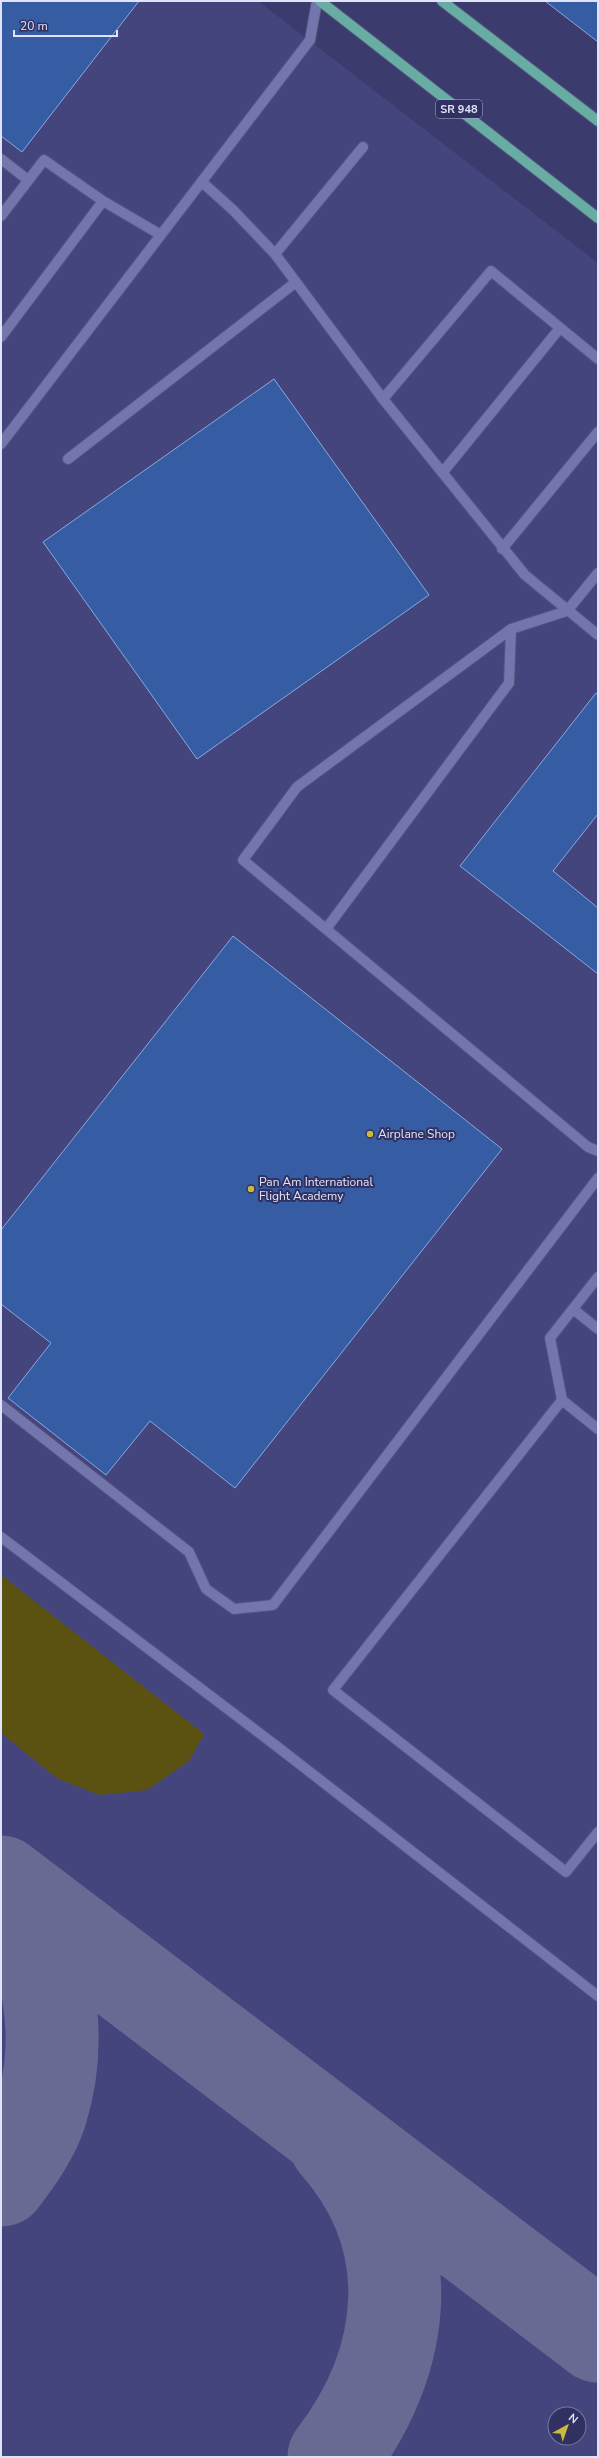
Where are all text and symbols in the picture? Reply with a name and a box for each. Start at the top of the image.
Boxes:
scale bar [14,12,117,38]
text: 20 m [20,18,48,34]
road number: SR 948 [436,100,482,118]
place label: Airplane Shop [378,1126,455,1142]
marker: Airplane Shop [365,1129,375,1139]
place label: Pan Am International Flight Academy [259,1174,373,1204]
marker: Pan Am International Flight Academy [246,1184,256,1194]
north arrow [547,2406,587,2446]
text: N [565,2410,581,2427]

